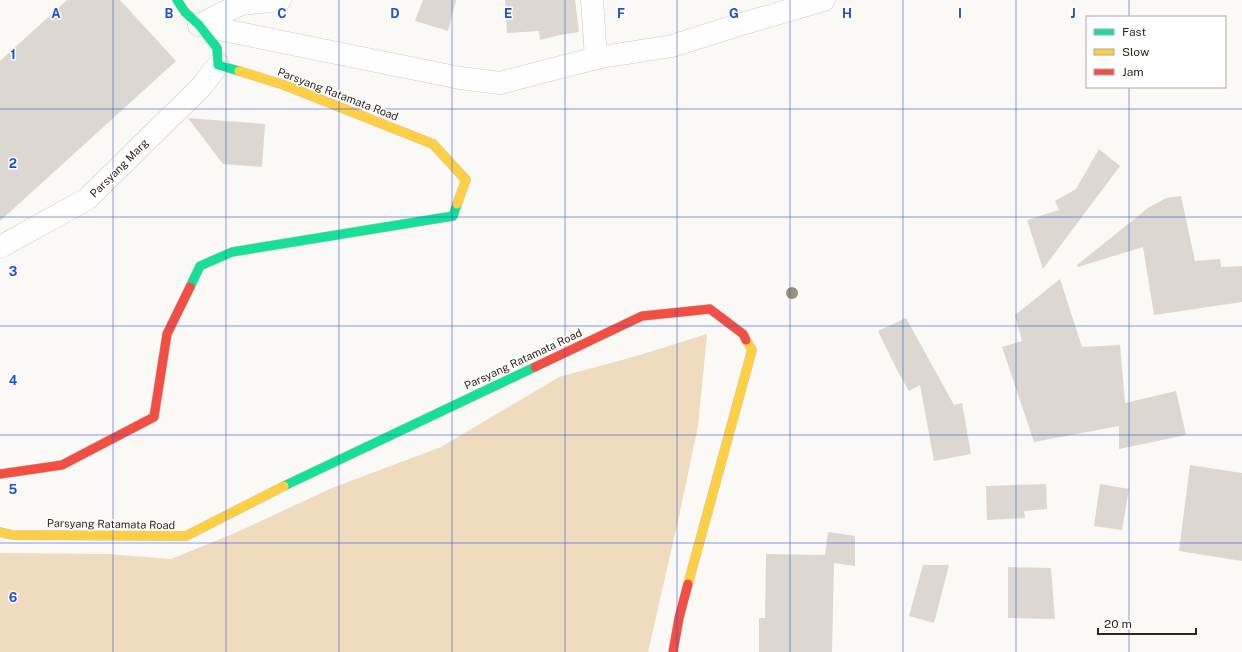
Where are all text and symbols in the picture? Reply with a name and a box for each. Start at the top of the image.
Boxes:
text: A [51,6,61,21]
text: B [165,6,174,21]
text: C [277,6,287,21]
text: D [390,6,400,21]
text: E [504,6,512,21]
text: F [617,6,625,21]
text: G [729,6,739,21]
text: H [842,6,852,21]
text: I [958,6,962,21]
text: J [1070,6,1076,21]
legend [1086,16,1226,88]
text: Fast [1122,25,1147,39]
text: Slow [1122,45,1150,59]
text: 1 [10,47,16,62]
street label: Parsyang Ratamata Road [276,65,400,123]
text: Jam [1122,65,1144,79]
street label: Parsyang Marg [87,136,151,200]
text: 2 [9,156,17,171]
text: 3 [9,264,18,279]
street label: Parsyang Ratamata Road [462,326,584,392]
text: 4 [9,373,18,388]
text: 5 [9,482,18,497]
street label: Parsyang Ratamata Road [47,517,175,531]
text: 6 [9,590,18,605]
scale bar [1098,610,1196,636]
text: 20 m [1104,617,1132,631]

